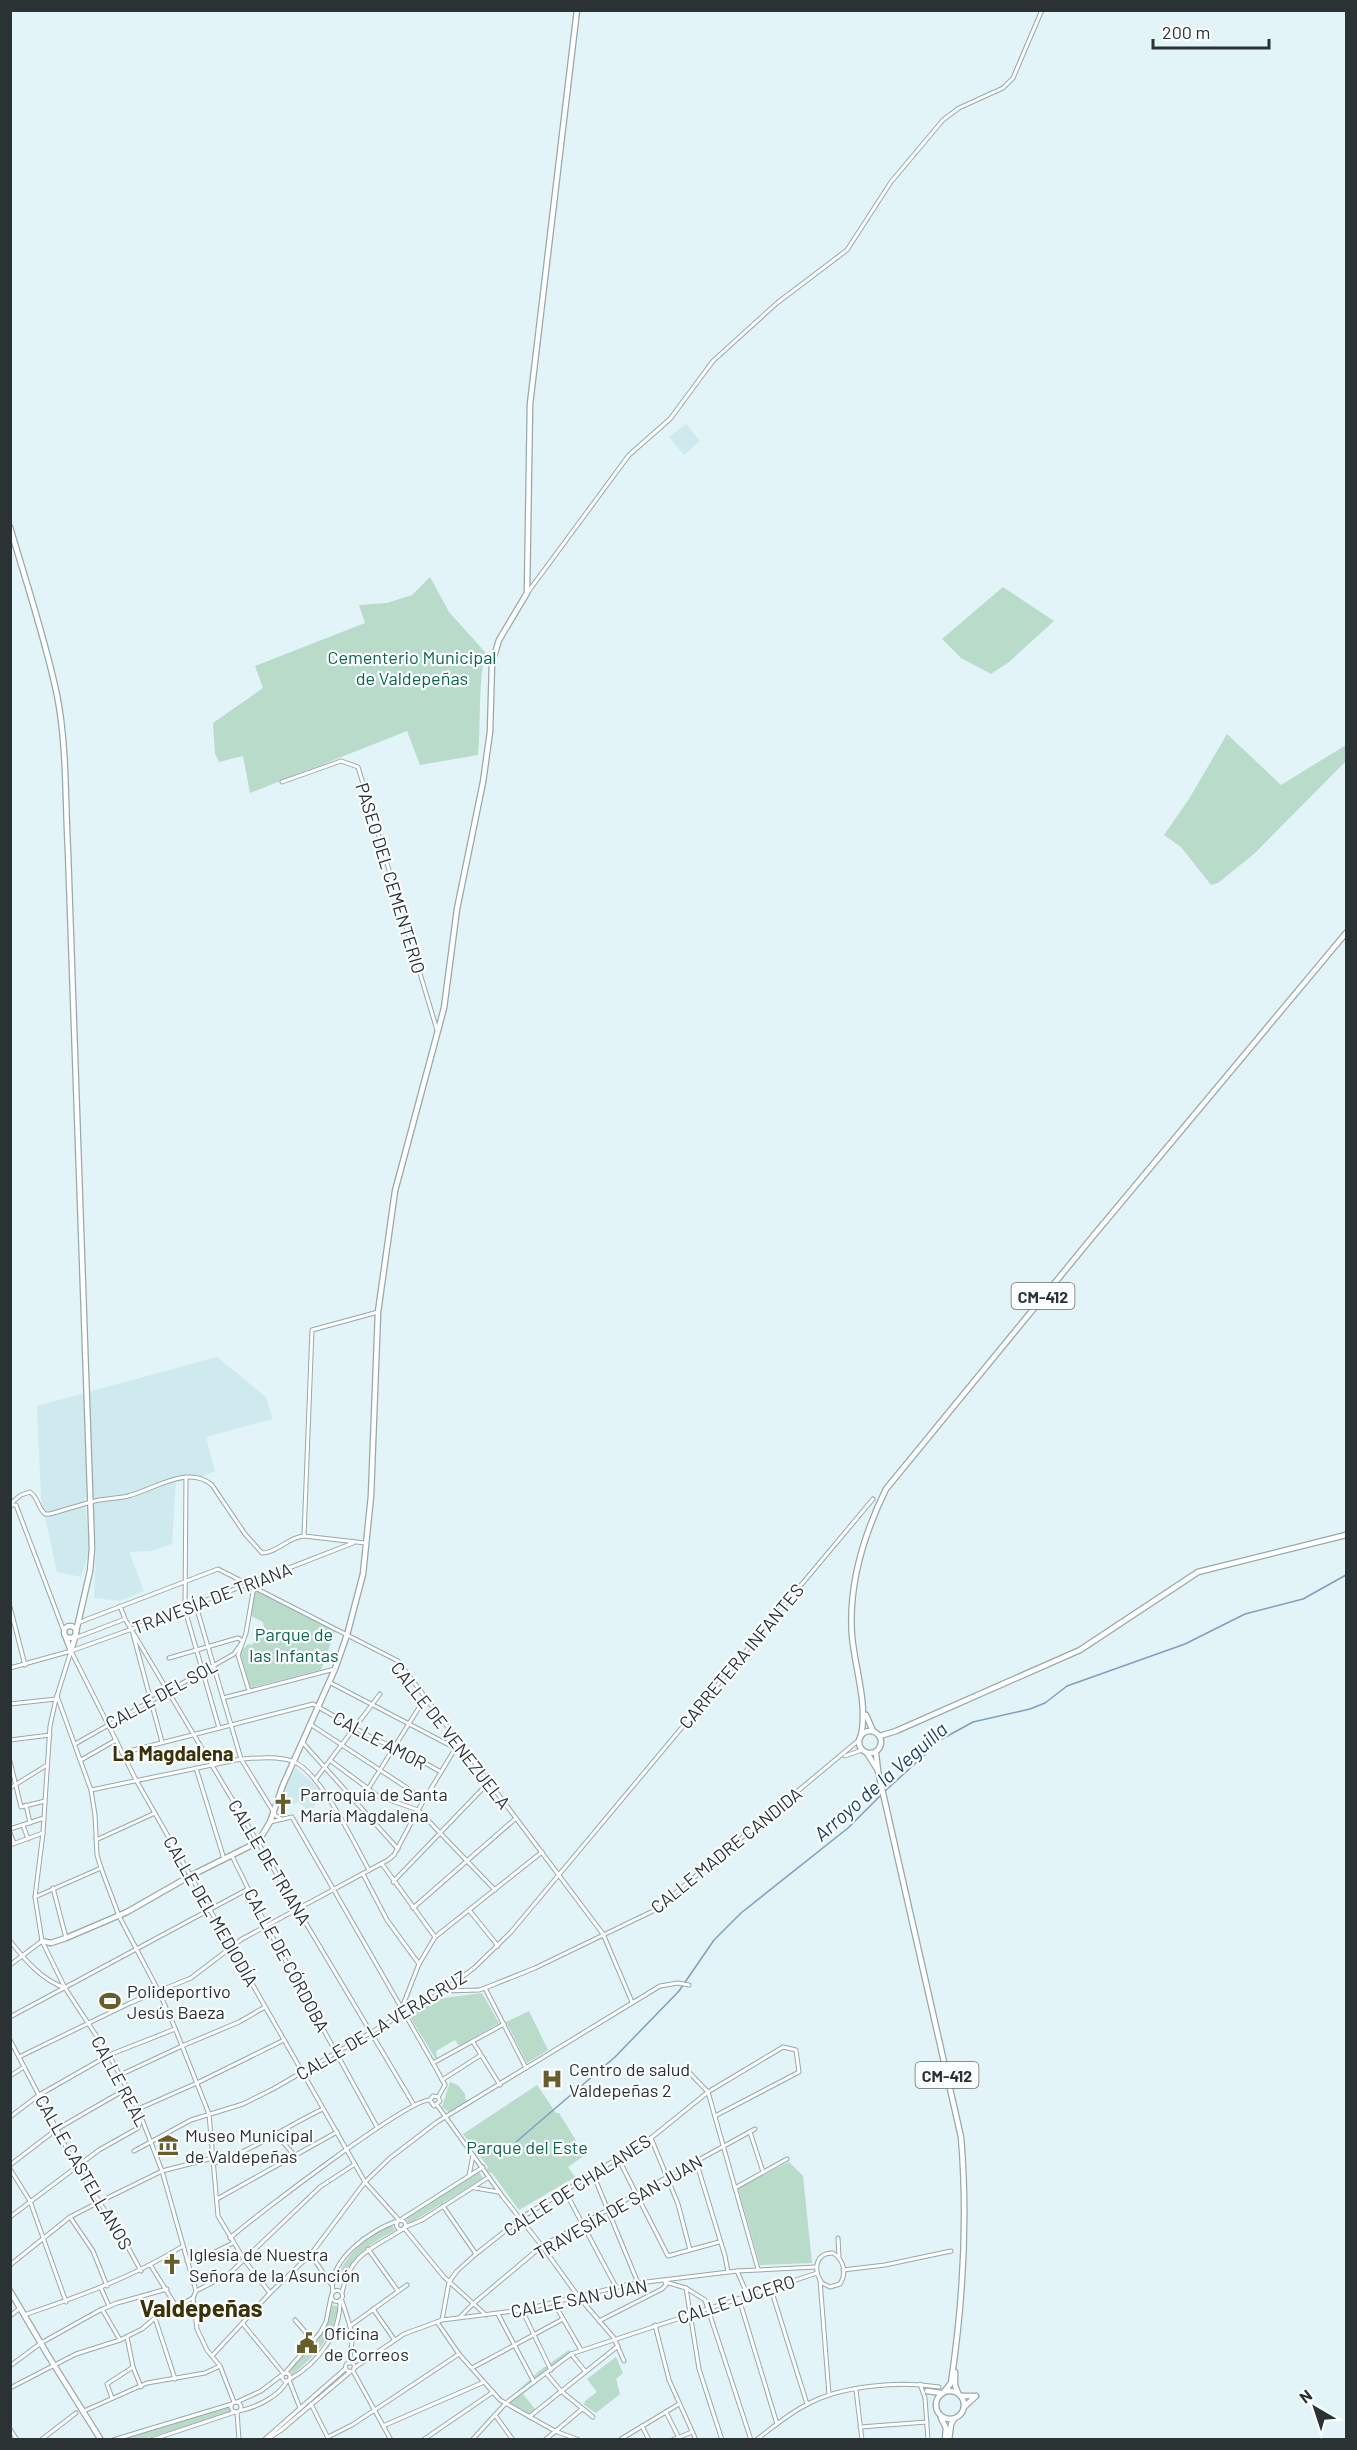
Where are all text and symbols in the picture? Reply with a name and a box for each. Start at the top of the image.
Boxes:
scale bar [1153,12,1268,50]
text: 200 m [1162,21,1210,43]
park label: Cementerio Municipal de Valdepeñas [327,646,497,689]
street label: PASEO DEL CEMENTERIO [351,780,431,976]
road number: CM-412 [1012,1283,1074,1309]
street label: TRAVESÍA DE TRIANA [129,1558,295,1638]
street label: CARRETERA INFANTES [674,1579,808,1733]
park label: Parque de las Infantas [249,1623,339,1666]
street label: CALLE DEL SOL [101,1654,221,1734]
street label: CALLE DE VENEZUELA [387,1657,515,1813]
street label: CALLE AMOR [329,1706,431,1774]
water label: Arroyo de la Veguilla [808,1717,952,1845]
district label: La Magdalena [112,1741,234,1765]
street label: CALLE MADRE CANDIDA [646,1782,806,1918]
place label: Parroquia de Santa María Magdalena [300,1783,448,1826]
church icon: Parroquia de Santa María Magdalena [271,1792,295,1816]
street label: CALLE DE TRIANA [224,1795,316,1929]
street label: CALLE DEL MEDIODÍA [159,1832,263,1990]
street label: CALLE DE CÓRDOBA [240,1884,334,2036]
street label: CALLE DE LA VERACRUZ [292,1965,470,2085]
place label: Polideportivo Jesús Baeza [127,1980,231,2023]
sports icon: Polideportivo Jesús Baeza [98,1989,122,2013]
street label: CALLE REAL [87,2032,153,2130]
place label: Centro de salud Valdepeñas 2 [569,2058,690,2101]
road number: CM-412 [916,2062,978,2088]
hospital icon: Centro de salud Valdepeñas 2 [540,2067,564,2091]
street label: CALLE CASTELLANOS [31,2091,137,2253]
place label: Museo Municipal de Valdepeñas [185,2124,313,2167]
street label: CALLE DE CHALANES [499,2129,655,2241]
museum icon: Museo Municipal de Valdepeñas [156,2133,180,2157]
park label: Parque del Este [466,2136,588,2158]
street label: TRAVESÍA DE SAN JUAN [530,2150,706,2264]
place label: Iglesia de Nuestra Señora de la Asunción [189,2243,360,2286]
church icon: Iglesia de Nuestra Señora de la Asunción [160,2252,184,2276]
street label: CALLE LUCERO [674,2270,798,2328]
street label: CALLE SAN JUAN [509,2274,649,2322]
district label: Valdepeñas [139,2293,263,2322]
place label: Oficina de Correos [324,2322,409,2365]
public building icon: Oficina de Correos [295,2331,319,2355]
north arrow [1285,2378,1345,2438]
text: N [1295,2385,1315,2407]

